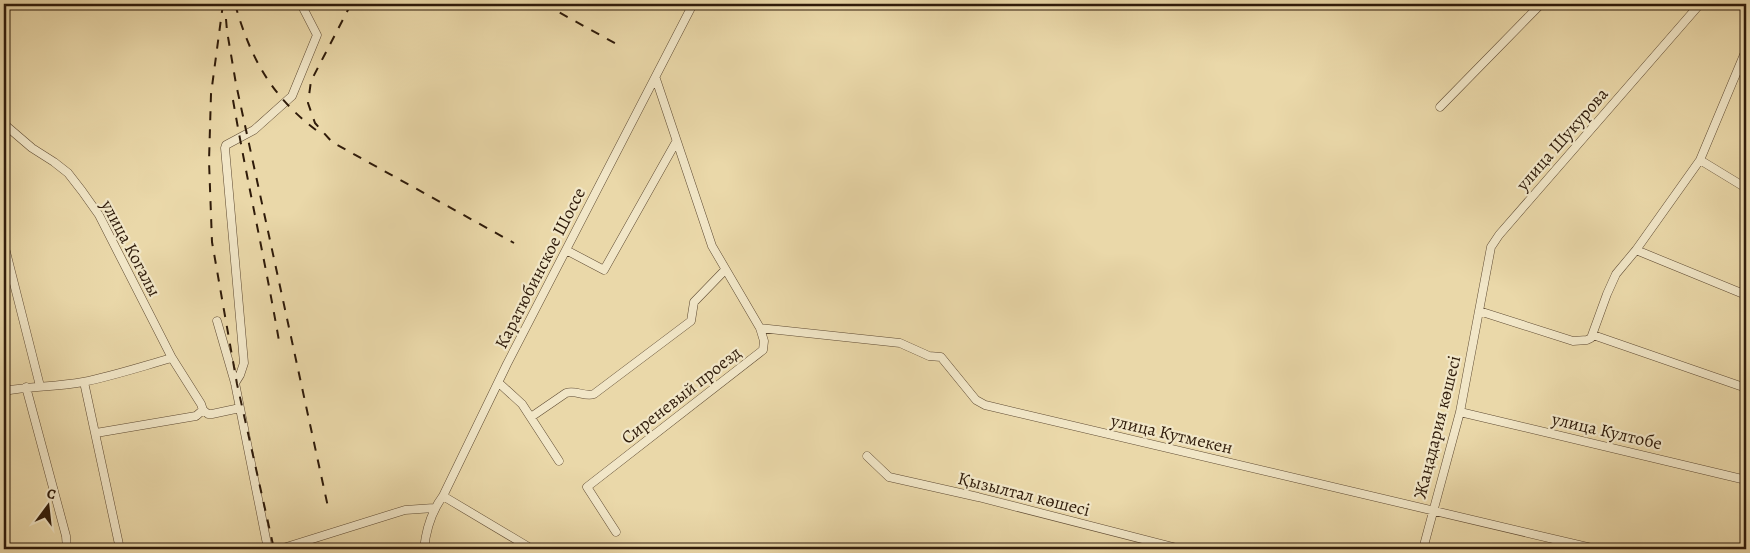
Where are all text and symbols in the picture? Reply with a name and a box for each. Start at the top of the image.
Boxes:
street label: улица Шукурова [1510,82,1614,196]
street label: Каратюбинское Шоссе [489,183,591,353]
street label: улица Когалы [95,195,167,301]
street label: Сиреневый проезд [616,340,746,449]
street label: Жаңадария көшесі [1408,353,1466,501]
street label: улица Култобе [1549,406,1664,455]
street label: улица Кутмекен [1108,408,1235,460]
street label: Қызылтал көшесі [956,466,1092,522]
north arrow [22,480,72,530]
text: С [45,484,58,504]

